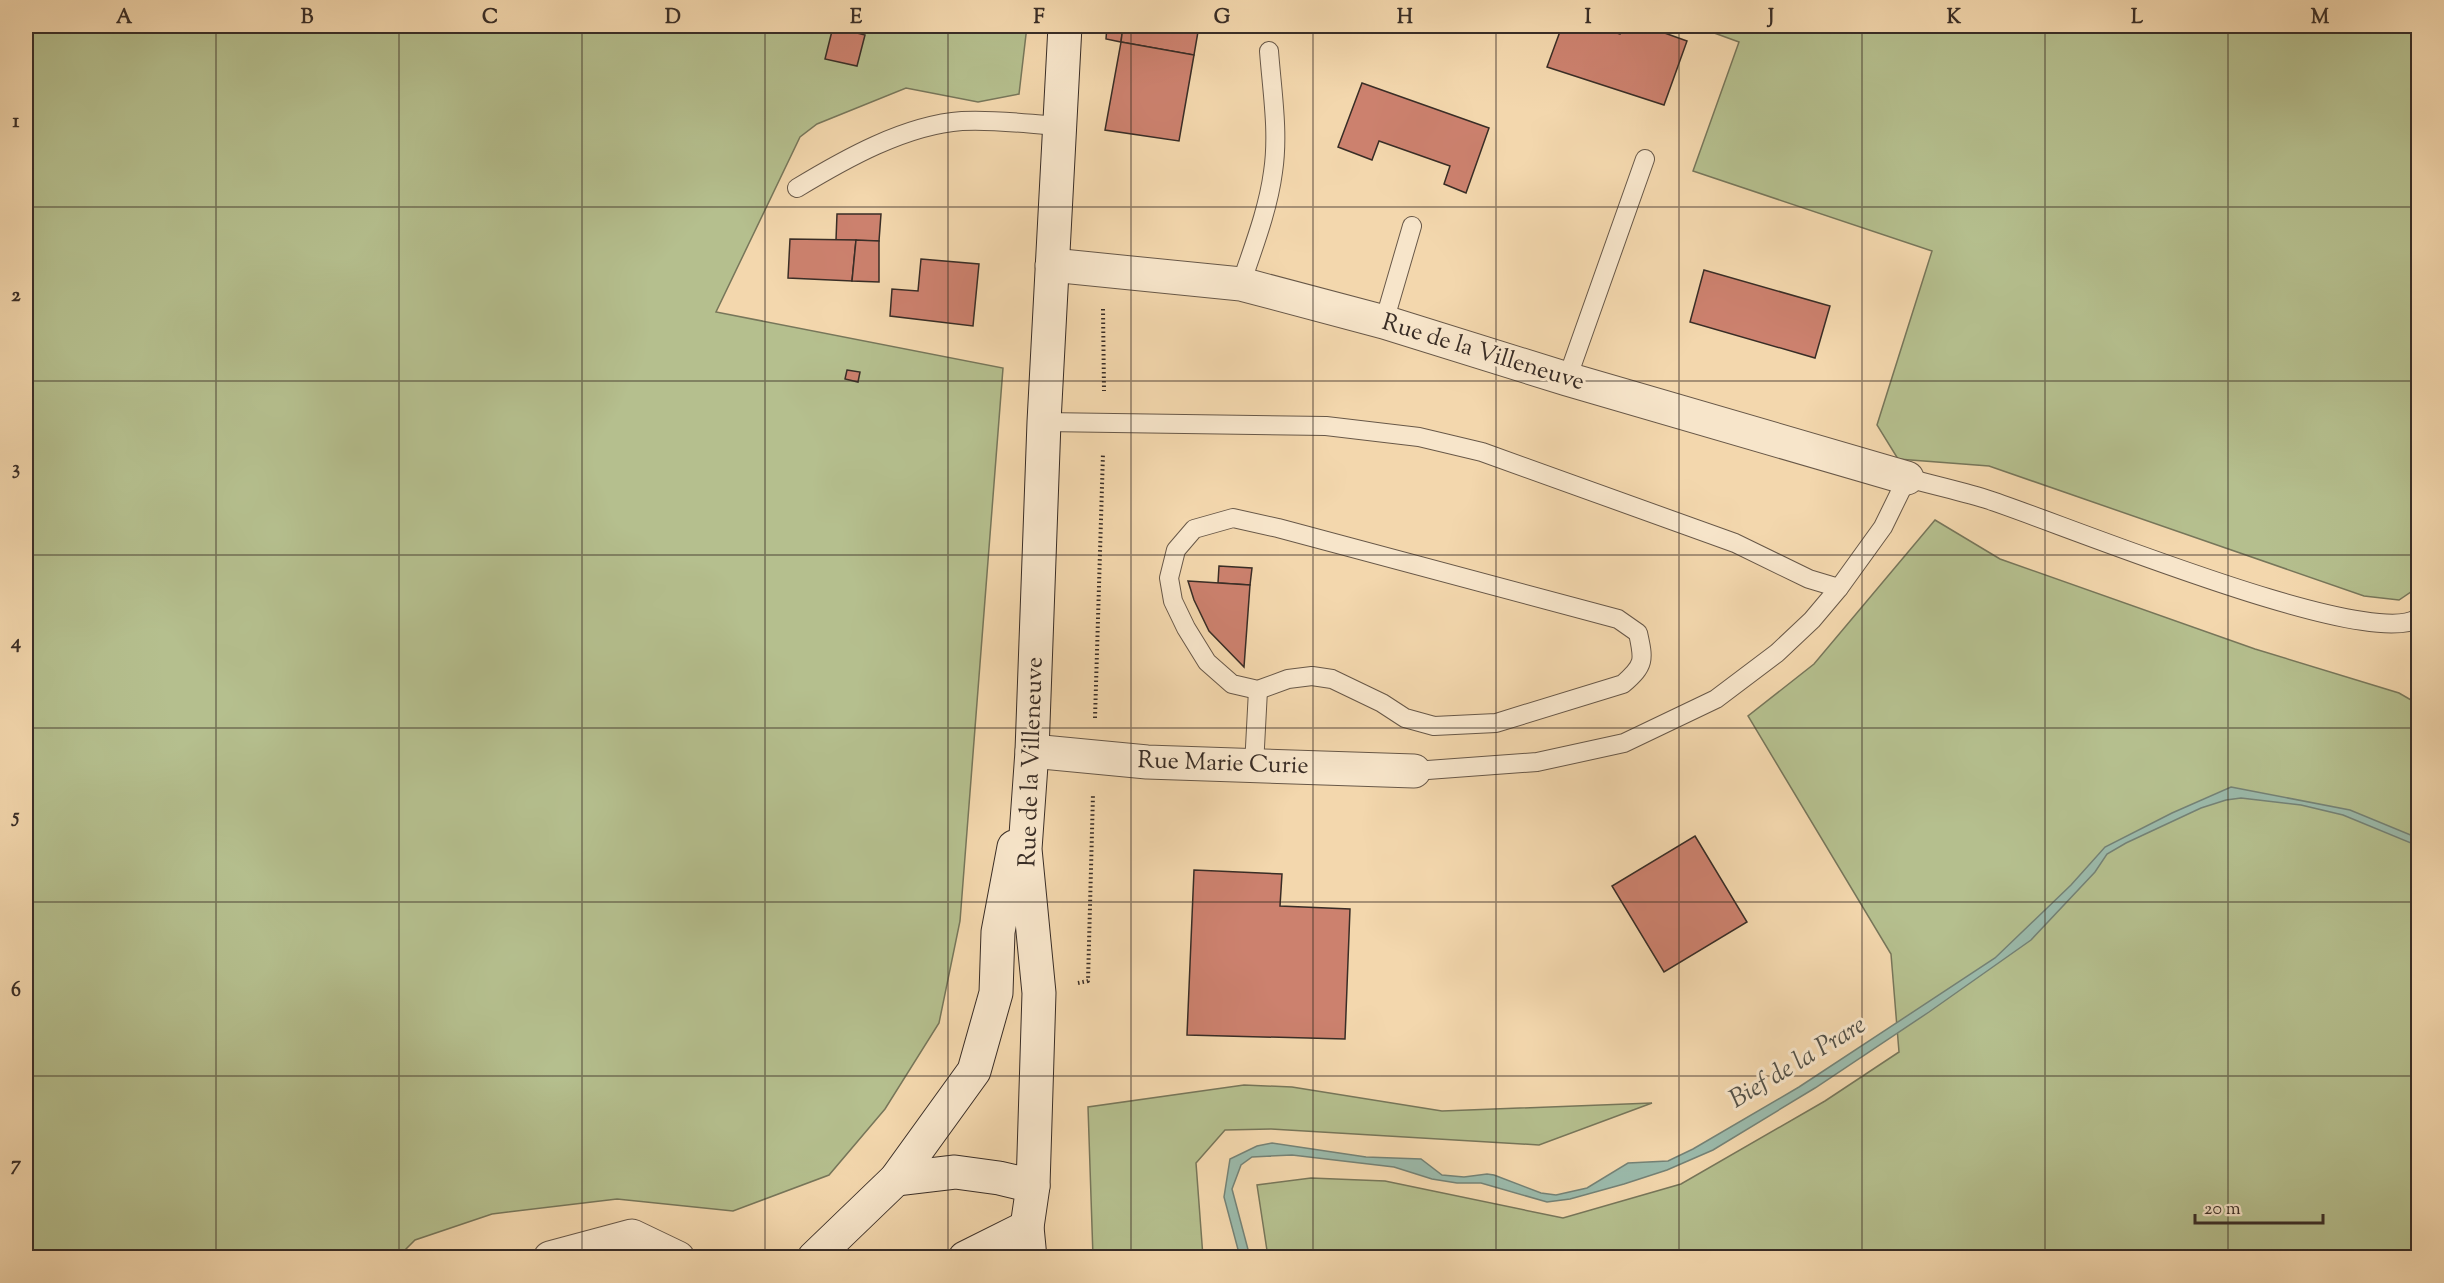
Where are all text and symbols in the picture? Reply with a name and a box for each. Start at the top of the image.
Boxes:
text: A [116,4,133,33]
text: B [301,4,314,33]
text: C [482,4,498,33]
text: D [665,4,681,33]
text: E [850,4,863,33]
text: F [1033,4,1045,33]
text: G [1214,4,1231,33]
text: H [1397,4,1413,33]
text: I [1585,4,1592,33]
text: J [1766,4,1774,33]
text: K [1947,4,1962,33]
text: L [2131,4,2144,33]
text: M [2311,4,2330,33]
text: 1 [13,108,20,137]
text: 2 [11,282,21,311]
street label: Rue de la Villeneuve [1377,306,1589,400]
text: 3 [12,455,20,484]
text: 4 [10,629,21,658]
street label: Rue de la Villeneuve [1011,656,1053,868]
street label: Rue Marie Curie [1137,744,1309,784]
text: 5 [11,803,20,832]
text: 6 [11,977,21,1006]
water label: Bief de la Prare [1723,1008,1873,1118]
text: 7 [11,1151,22,1180]
scale bar [2195,1187,2322,1225]
text: 20 m [2204,1197,2241,1223]

